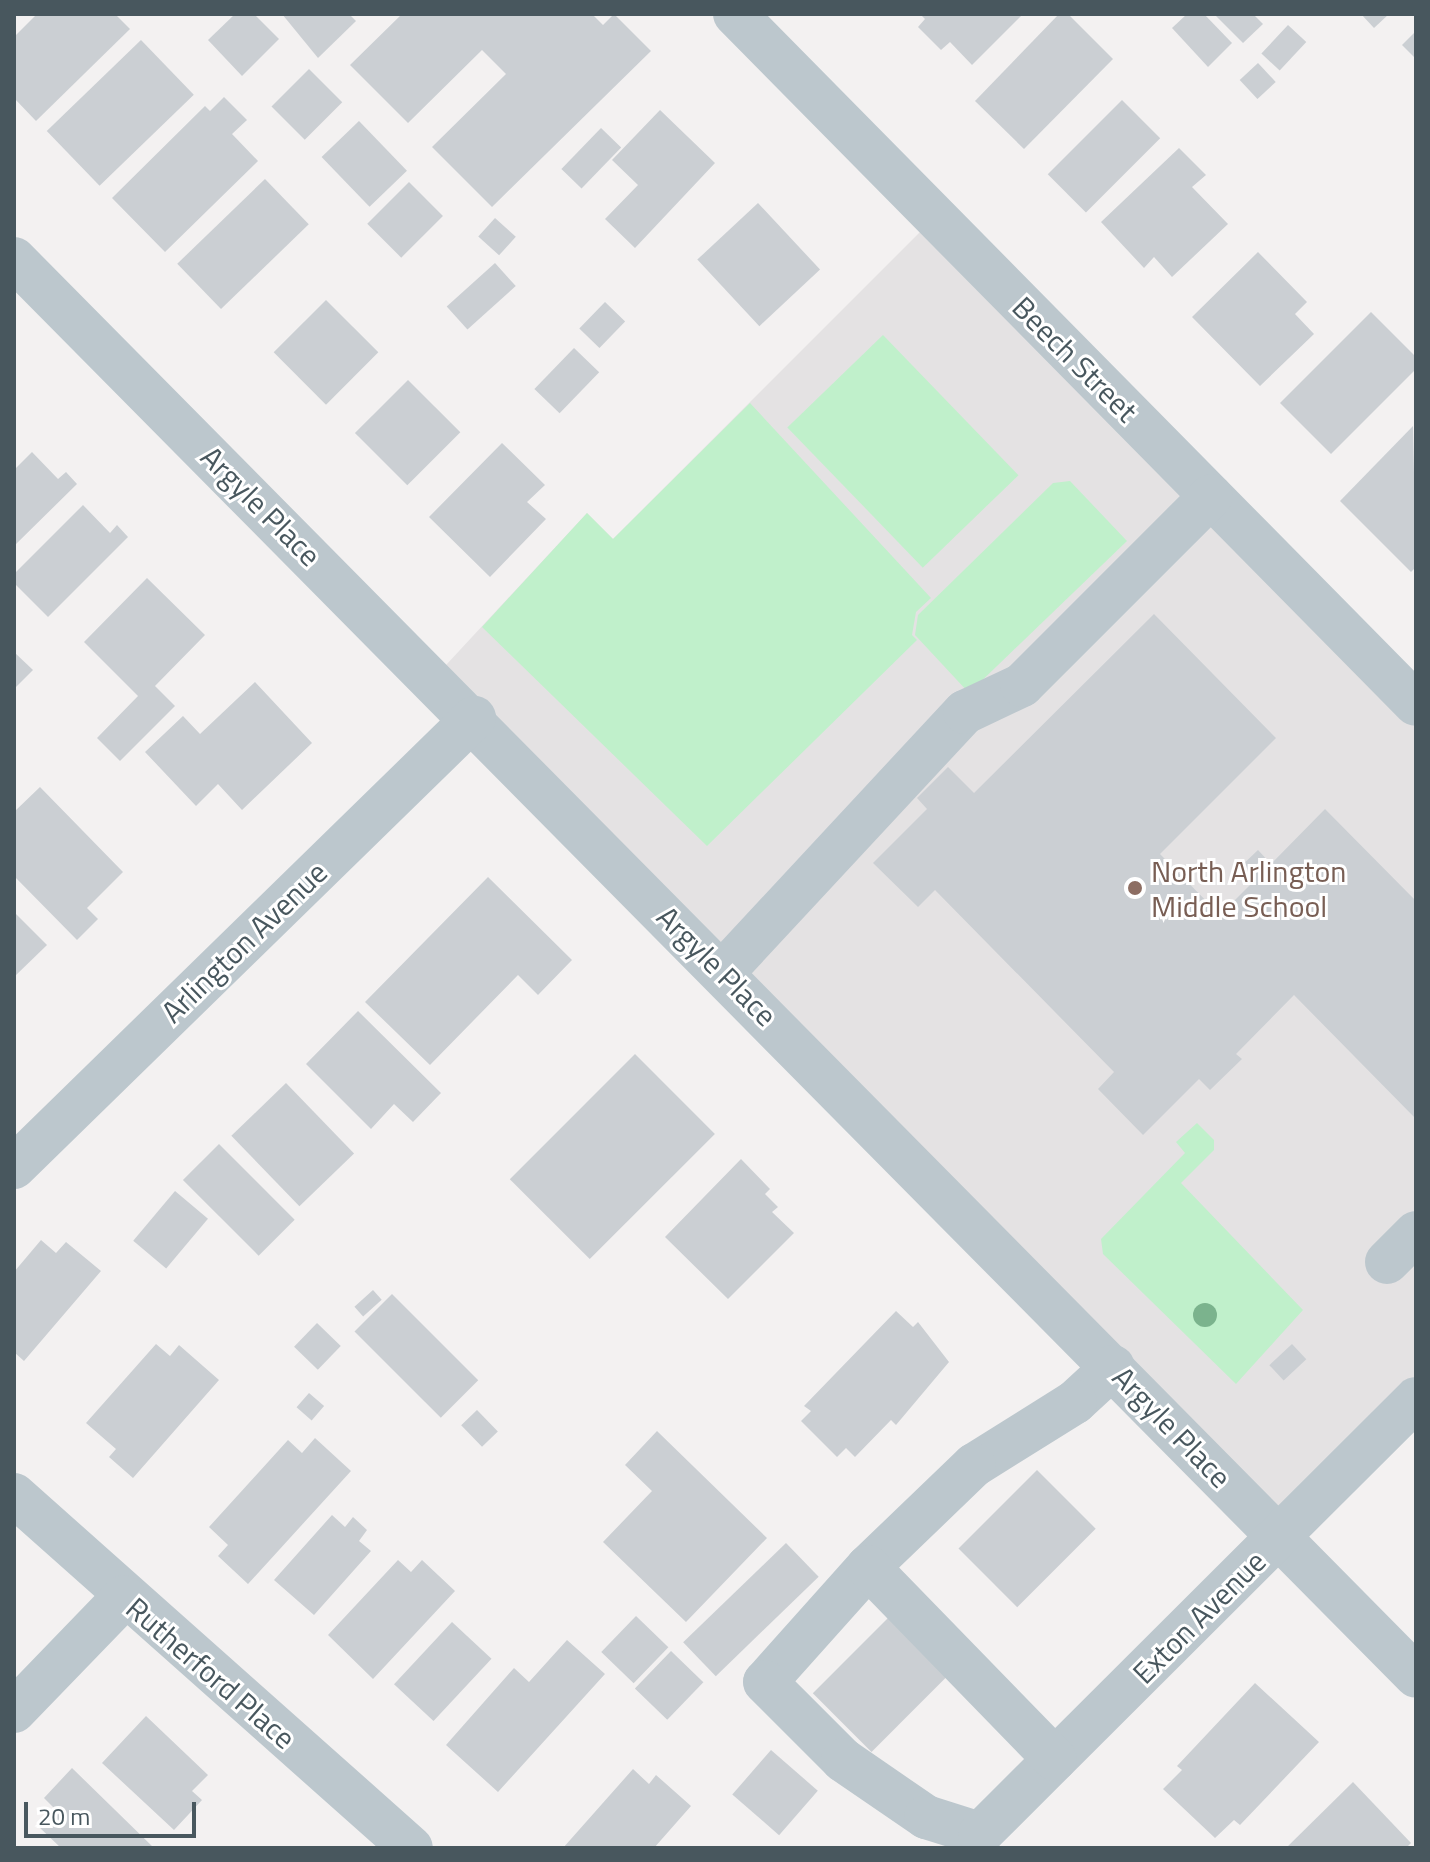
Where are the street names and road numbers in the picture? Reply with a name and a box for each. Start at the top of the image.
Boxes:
street label: Beech Street [1005,289,1145,429]
street label: Argyle Place [194,439,328,573]
street label: Arlington Avenue [154,854,334,1030]
street label: Argyle Place [650,899,784,1033]
street label: Argyle Place [1105,1359,1239,1495]
street label: Exton Avenue [1125,1543,1273,1691]
street label: Rutherford Place [119,1590,303,1756]

